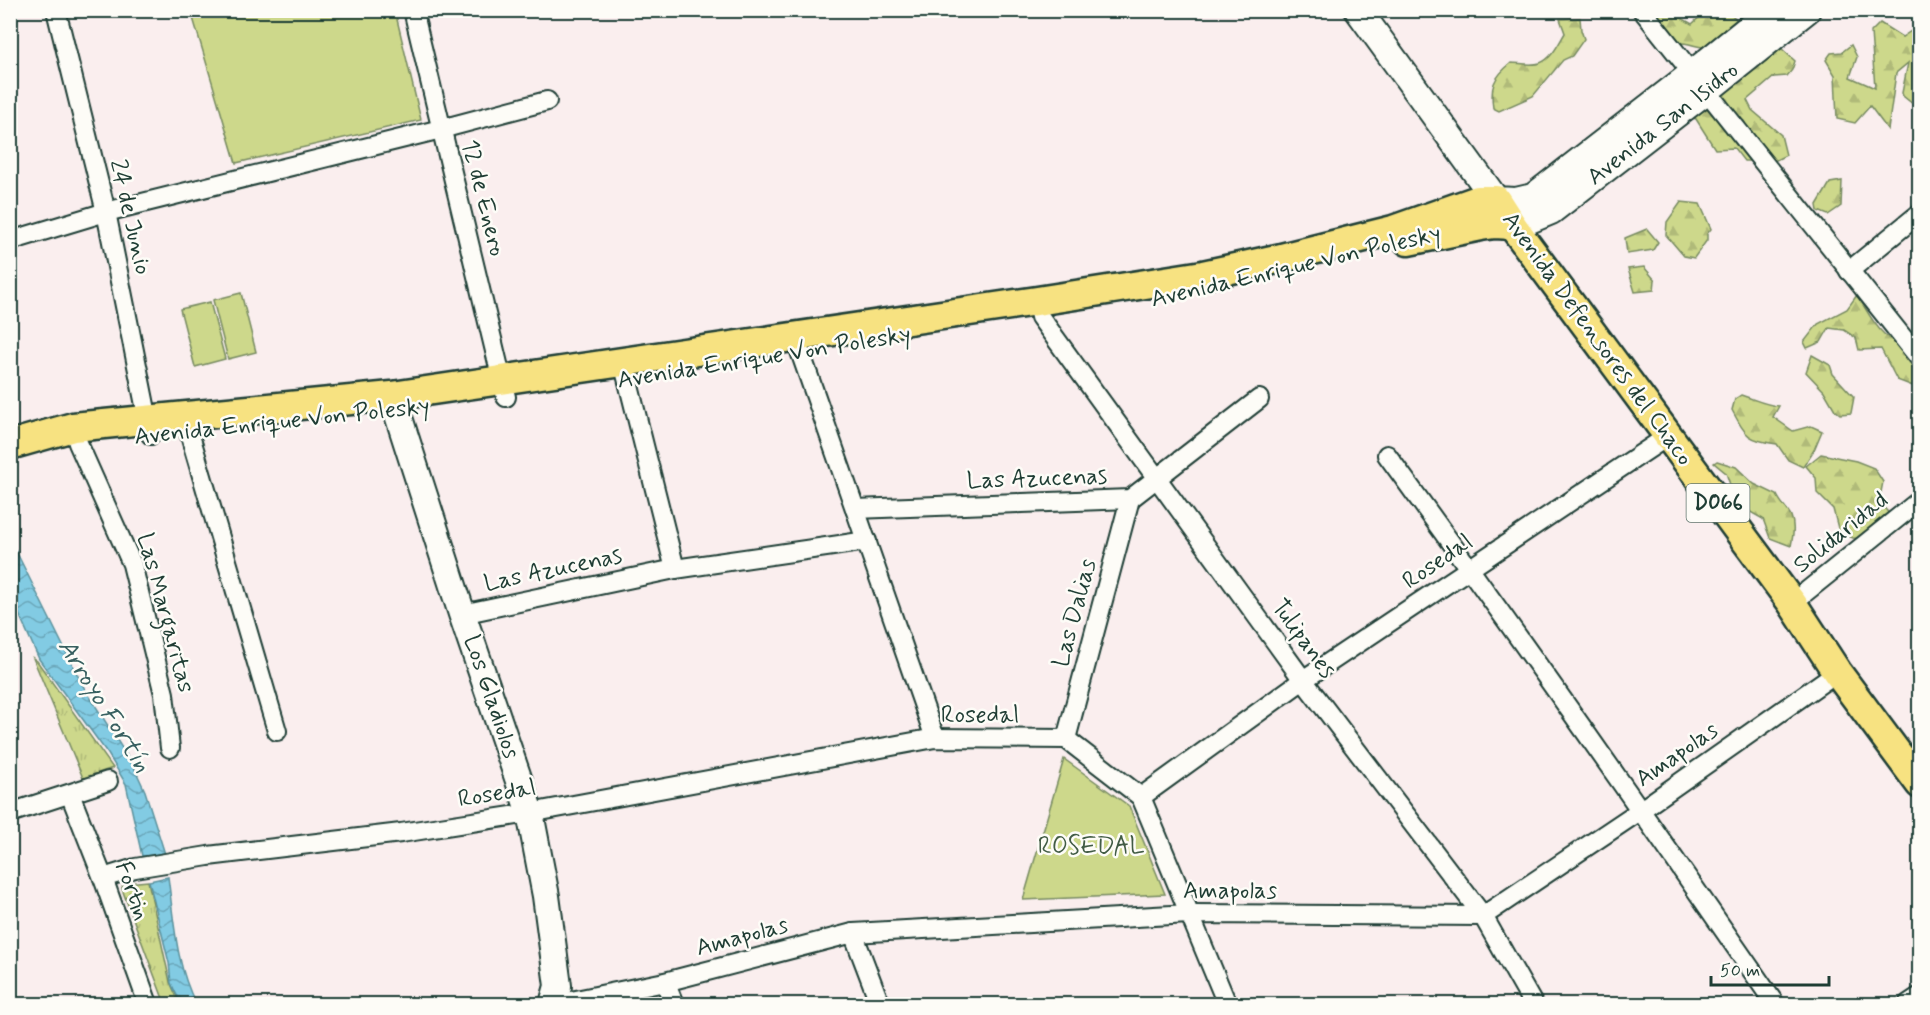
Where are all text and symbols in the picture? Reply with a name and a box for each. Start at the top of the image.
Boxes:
street label: Avenida San Isidro [1581,55,1745,193]
street label: 12 de Enero [454,136,512,260]
street label: 24 de Junio [102,156,158,278]
street label: Avenida Defensores del Chaco [1494,206,1700,472]
street label: Avenida Enrique Von Polesky [1148,219,1444,315]
street label: Avenida Enrique Von Polesky [615,319,913,397]
street label: Avenida Enrique Von Polesky [133,391,431,453]
street label: Las Azucenas [966,461,1108,497]
road number: D066 [1686,484,1750,522]
street label: Solidaridad [1787,485,1895,581]
street label: Rosedal [1397,527,1479,597]
street label: Las Margaritas [126,530,201,697]
street label: Las Azucenas [481,540,625,600]
street label: Las Dalias [1046,555,1104,670]
street label: Tulipanes [1264,593,1342,685]
street label: Los Gladiolos [455,631,527,763]
water label: Arroyo Fortín [49,632,159,780]
street label: Rosedal [941,700,1019,731]
street label: Amapolas [1630,715,1725,795]
street label: Rosedal [456,773,538,815]
park label: ROSEDAL [1038,831,1145,862]
street label: Fortin [107,857,157,925]
street label: Amapolas [1183,876,1278,907]
street label: Amapolas [692,910,792,964]
scale bar [1711,949,1830,987]
text: 50 m [1720,959,1760,983]

